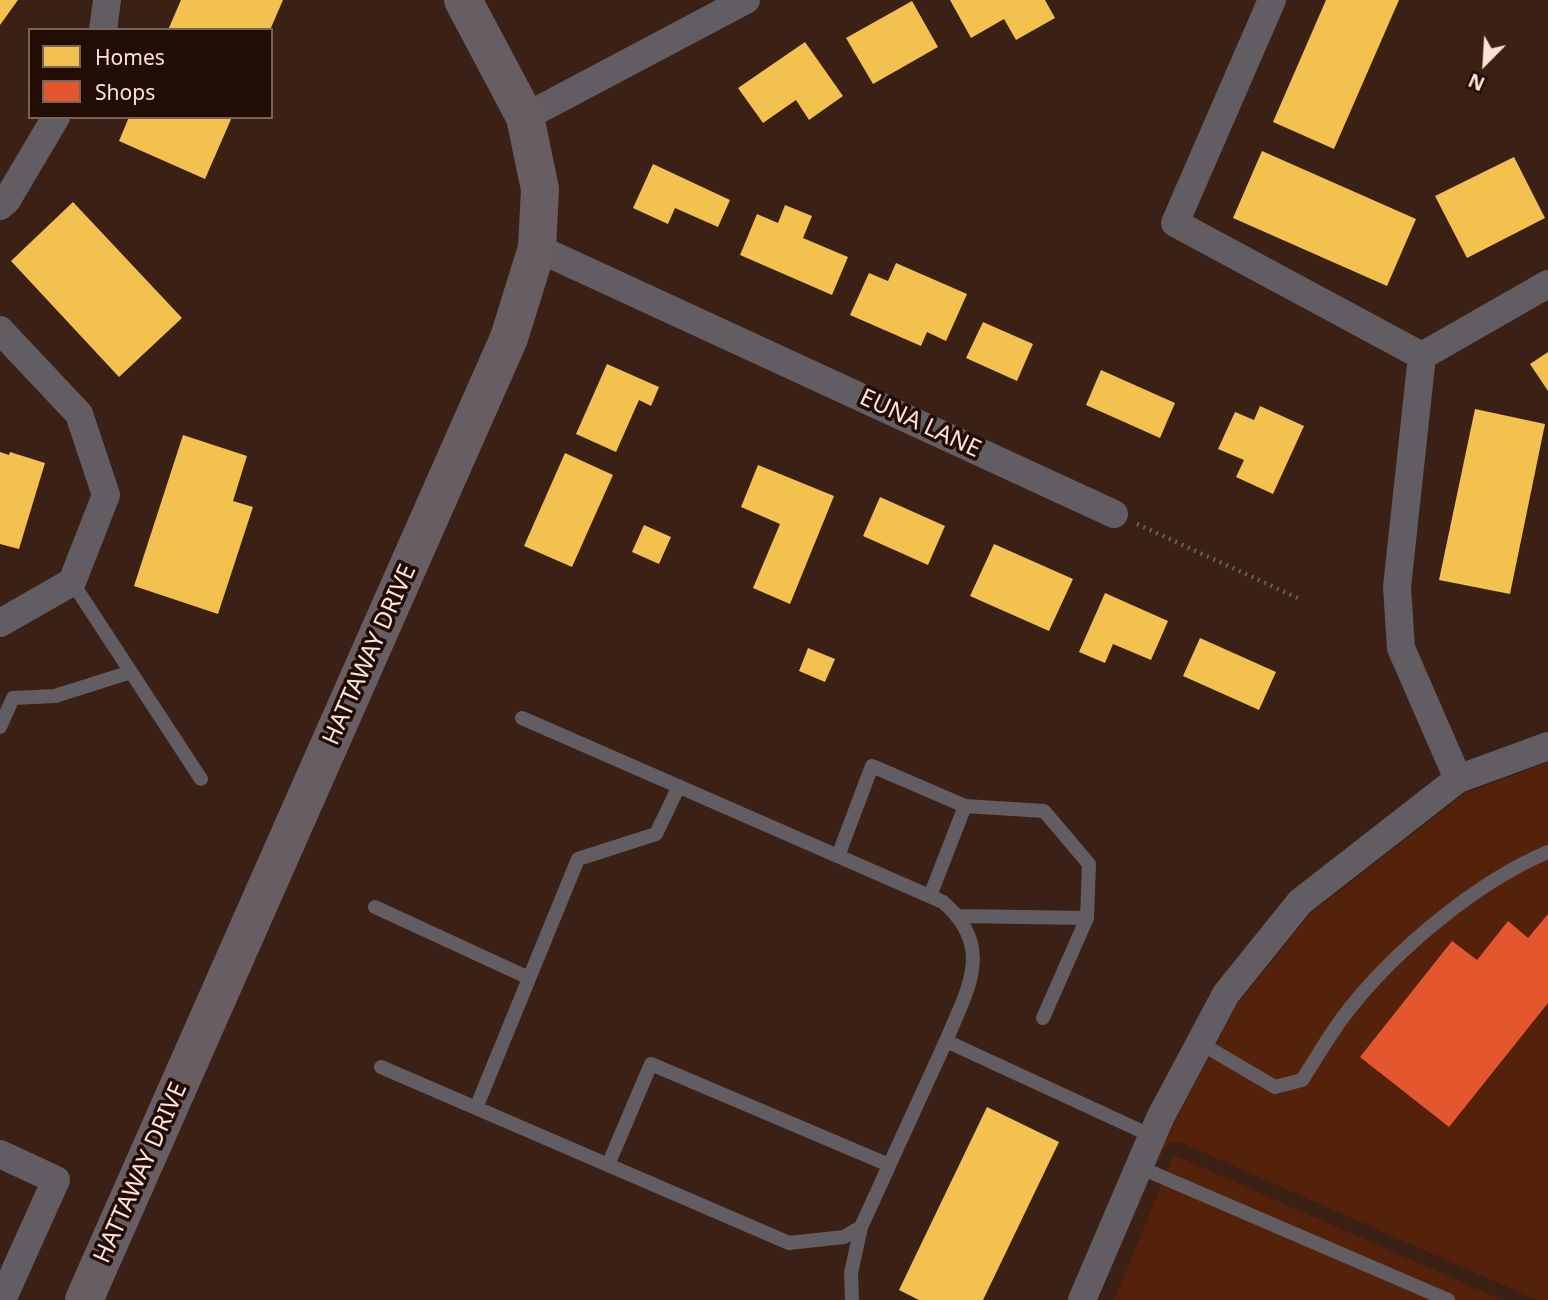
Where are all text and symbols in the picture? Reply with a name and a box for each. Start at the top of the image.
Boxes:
legend [28,28,273,119]
north arrow [1450,28,1520,98]
text: Homes [95,43,165,71]
text: N [1464,67,1489,97]
text: Shops [95,78,155,106]
street label: EUNA LANE [855,383,985,465]
street label: HATTAWAY DRIVE [317,560,423,750]
street label: HATTAWAY DRIVE [88,1078,194,1268]

